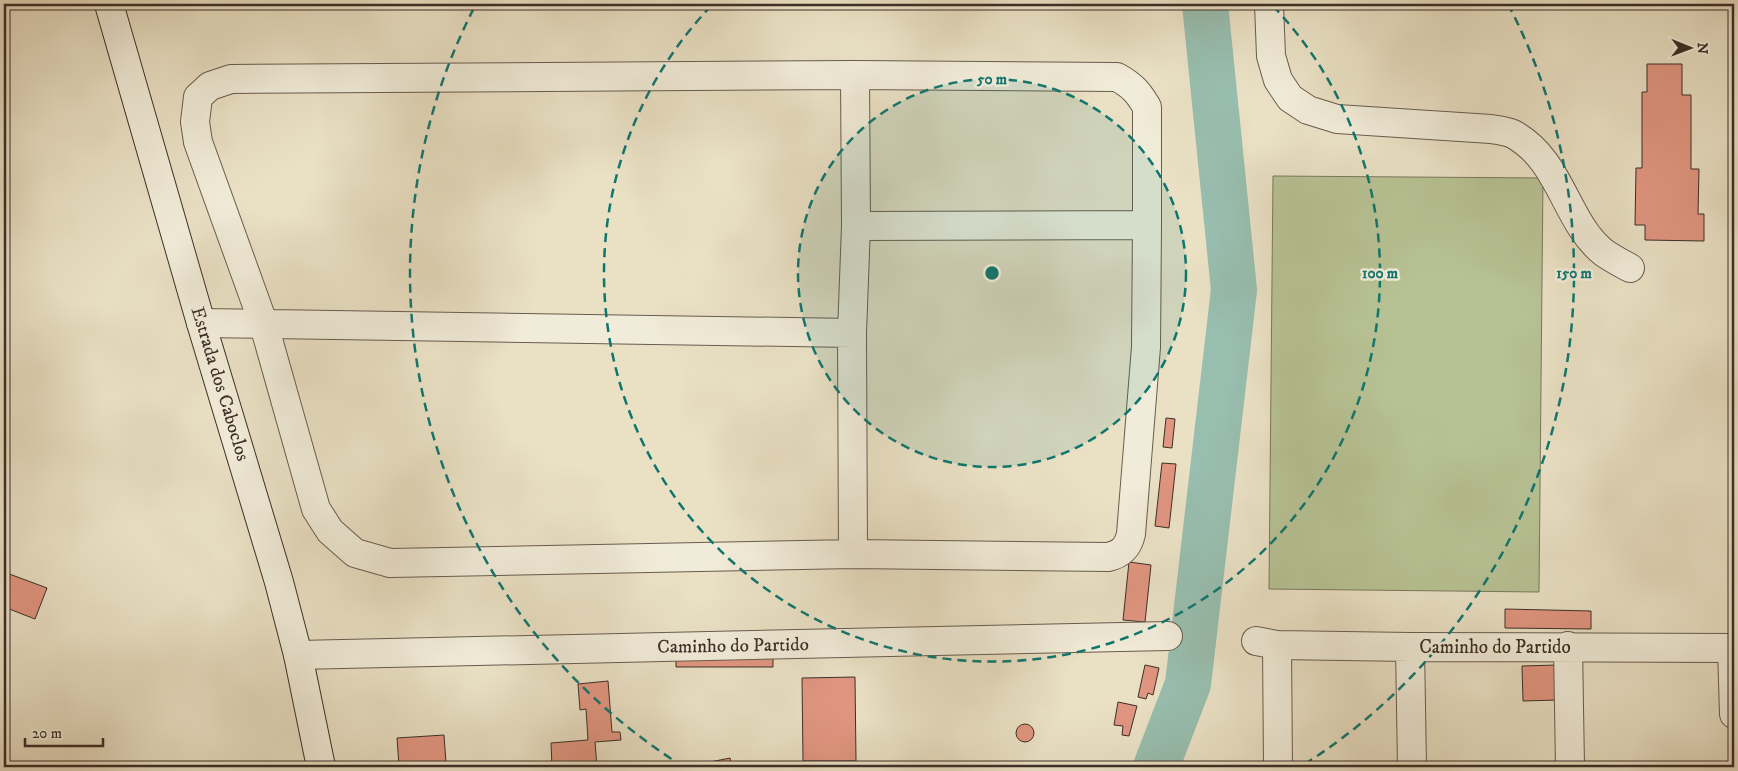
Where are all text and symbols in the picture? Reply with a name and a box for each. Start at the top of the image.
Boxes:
north arrow [1666,22,1716,72]
text: N [1693,42,1711,55]
text: 50 m [976,70,1008,89]
centre of rings [983,264,1001,282]
text: 100 m [1362,264,1399,283]
text: 150 m [1556,264,1592,283]
street label: Estrada dos Caboclos [186,304,254,464]
street label: Caminho do Partido [657,633,809,659]
street label: Caminho do Partido [1419,636,1571,659]
scale bar [25,716,102,748]
text: 20 m [32,724,62,743]

